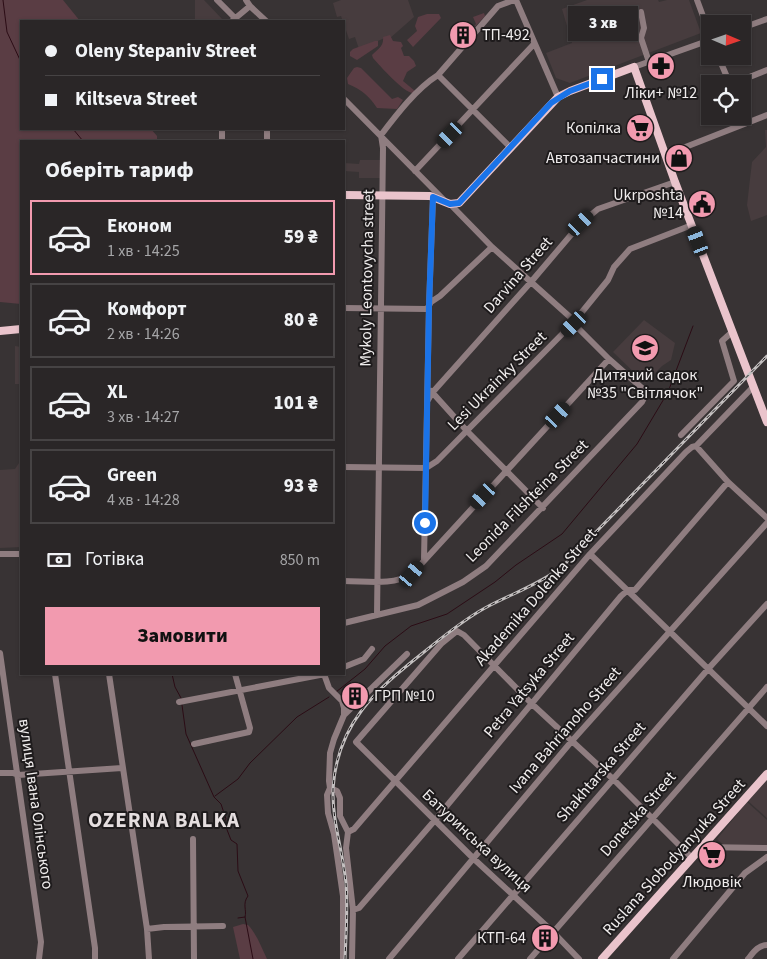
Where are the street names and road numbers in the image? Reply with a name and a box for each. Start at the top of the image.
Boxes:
street label: Mykoly Leontovycha street [354,189,380,367]
street label: Darvina Street [478,231,558,318]
street label: Lesi Ukrainky Street [442,326,552,436]
street label: Leonida Filshteina Street [461,434,594,567]
street label: Akademika Dolenka Street [470,523,602,671]
street label: Petra Yatsyka Street [478,627,580,742]
street label: Ivana Bahrianoho Street [504,661,627,798]
street label: вулиця Івана Олінського [13,717,59,891]
street label: Shakhtarska Street [551,717,651,827]
street label: Donetska Street [595,766,681,861]
street label: Ruslana Slobodyanyuka Street [598,774,751,940]
street label: Батуринська вулиця [417,784,537,898]

